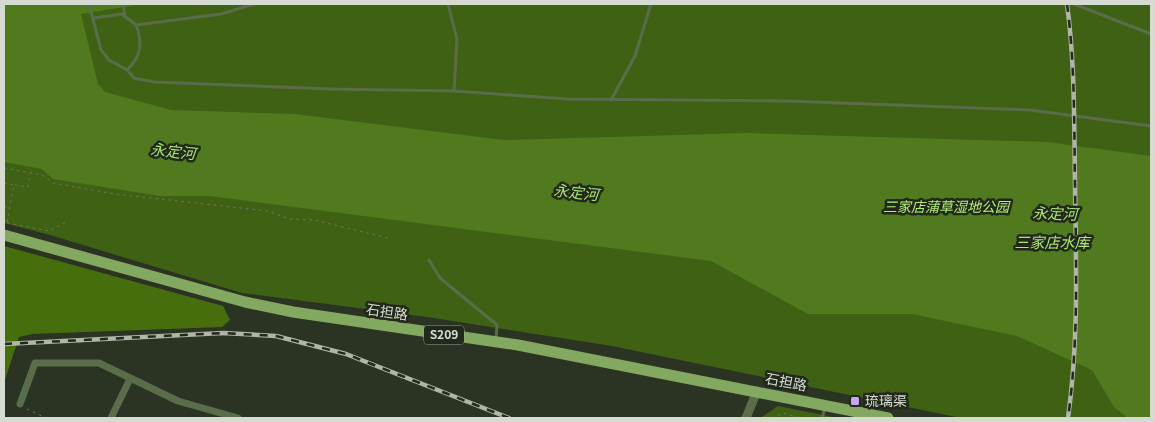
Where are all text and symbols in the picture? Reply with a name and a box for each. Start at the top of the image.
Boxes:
water label: 永定河 [150,138,200,164]
water label: 永定河 [553,179,603,205]
park label: 三家店蒲草湿地公园 [883,196,1011,216]
water label: 永定河 [1032,201,1081,224]
water label: 三家店水库 [1014,231,1092,252]
street label: 石担路 [365,298,409,324]
road number: S209 [424,326,464,344]
street label: 石担路 [764,367,809,395]
place label: 琉璃渠 [865,390,907,410]
marker: 琉璃渠 [849,395,861,407]

